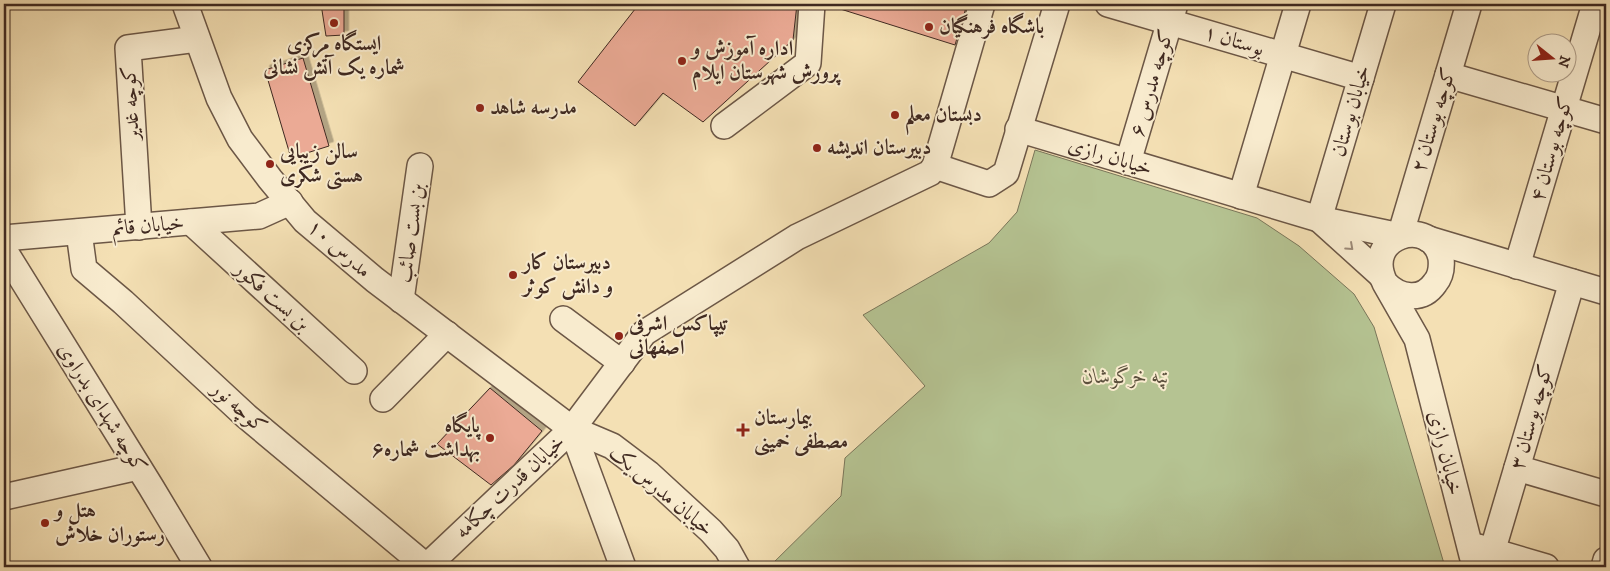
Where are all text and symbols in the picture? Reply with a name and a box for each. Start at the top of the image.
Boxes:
place label: باشگاه فرهنگیان [939,12,1044,40]
marker: ایستگاه مرکزی شماره یک آتش نشانی [328,17,340,29]
street label: بوستان ۱ [1201,20,1267,62]
marker: باشگاه فرهنگیان [923,21,935,33]
street label: کوچه مدرس ۶ [1124,26,1180,140]
place label: ایستگاه مرکزی شماره یک آتش نشانی [262,29,405,81]
north arrow [1528,32,1578,82]
place label: اداره آموزش و پرورش شهرستان ایلام [690,35,841,91]
text: N [1553,53,1574,70]
marker: اداره آموزش و پرورش شهرستان ایلام [676,55,688,67]
street label: خیابان بوستان [1326,62,1376,160]
street label: کوچه بوستان ۲ [1406,64,1462,176]
street label: کوچه غدیر [116,65,146,143]
street label: کوچه بوستان ۴ [1525,93,1579,205]
place label: مدرسه شاهد [490,95,577,121]
marker: مدرسه شاهد [474,102,486,114]
place label: دبستان معلم [905,102,982,135]
marker: دبستان معلم [889,109,901,121]
street label: خیابان رازی [1065,132,1155,182]
place label: دبیرستان اندیشه [827,135,931,161]
place label: سالن زیبایی هستی شکری [279,139,363,190]
marker: دبیرستان اندیشه [811,142,823,154]
marker: سالن زیبایی هستی شکری [264,158,276,170]
street label: بن بست صائب [391,181,431,284]
street label: خیابان قائم [111,210,186,246]
street label: مدرس ۱۰ [302,214,376,284]
one-way arrow [1345,241,1354,250]
place label: دبیرستان کار و دانش کوثر [521,250,613,300]
street label: بن بست فکور [228,255,315,338]
marker: دبیرستان کار و دانش کوثر [507,269,519,281]
place label: تیپاکس اشرفی اصفهانی [628,311,729,361]
marker: تیپاکس اشرفی اصفهانی [613,330,625,342]
street label: کوچه شهدای بدراوی [51,338,153,478]
street label: کوچه بوستان ۳ [1505,361,1559,473]
park label: تپه خرگوشان [1082,364,1170,390]
street label: کوچه نور [204,375,272,440]
place label: بیمارستان مصطفی خمینی [754,405,848,457]
street label: خیابان رازی [1422,408,1468,498]
place label: پایگاه بهداشت شماره۶ [372,411,482,463]
marker: بیمارستان مصطفی خمینی [736,423,750,437]
street label: خیابان قدرت چکامه [449,429,571,545]
marker: پایگاه بهداشت شماره۶ [484,432,496,444]
street label: خیابان مدرس یک [603,440,719,542]
place label: هتل و رستوران خلاش [53,498,165,548]
marker: هتل و رستوران خلاش [39,517,51,529]

